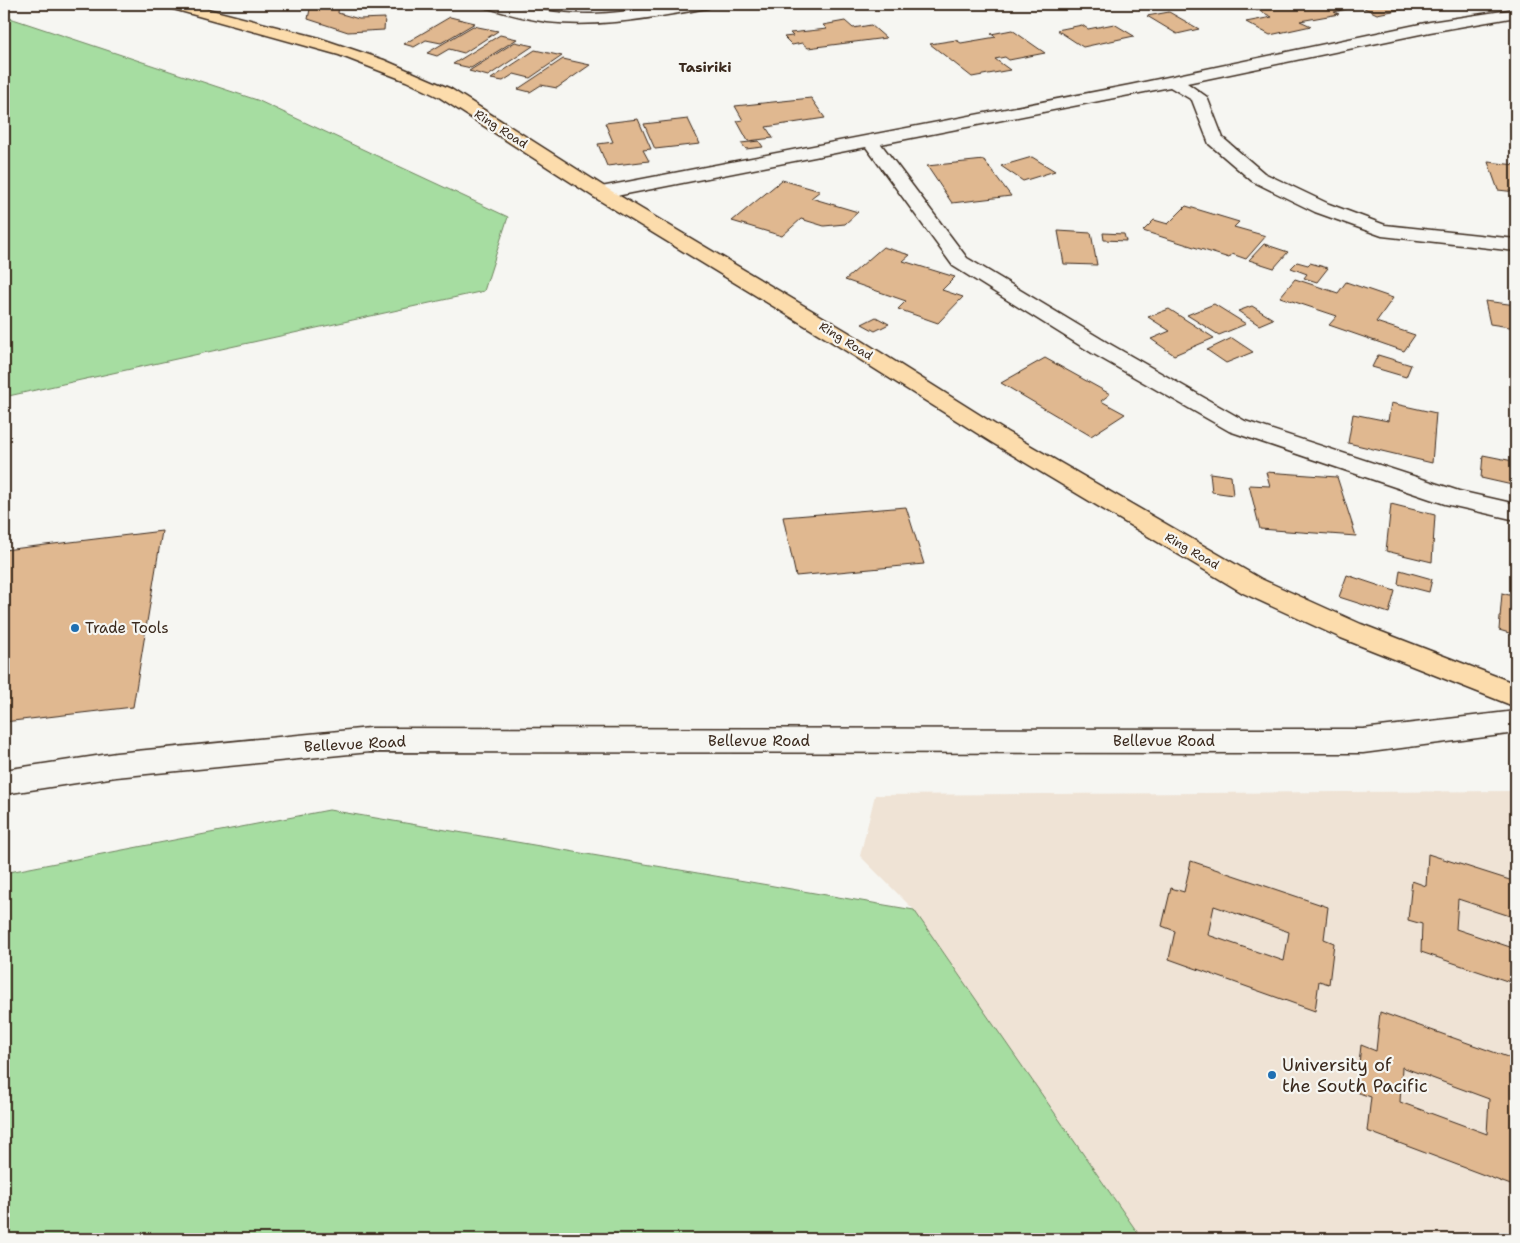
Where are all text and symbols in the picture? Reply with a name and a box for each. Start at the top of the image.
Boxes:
district label: Tasiriki [679,58,731,76]
street label: Ring Road [471,106,531,152]
street label: Ring Road [816,318,876,364]
street label: Ring Road [1162,529,1222,573]
place label: Trade Tools [85,618,169,638]
marker: Trade Tools [69,622,81,634]
street label: Bellevue Road [303,731,407,757]
street label: Bellevue Road [708,731,811,751]
street label: Bellevue Road [1113,731,1216,751]
place label: University of the South Pacific [1282,1053,1428,1098]
marker: University of the South Pacific [1266,1069,1278,1081]

